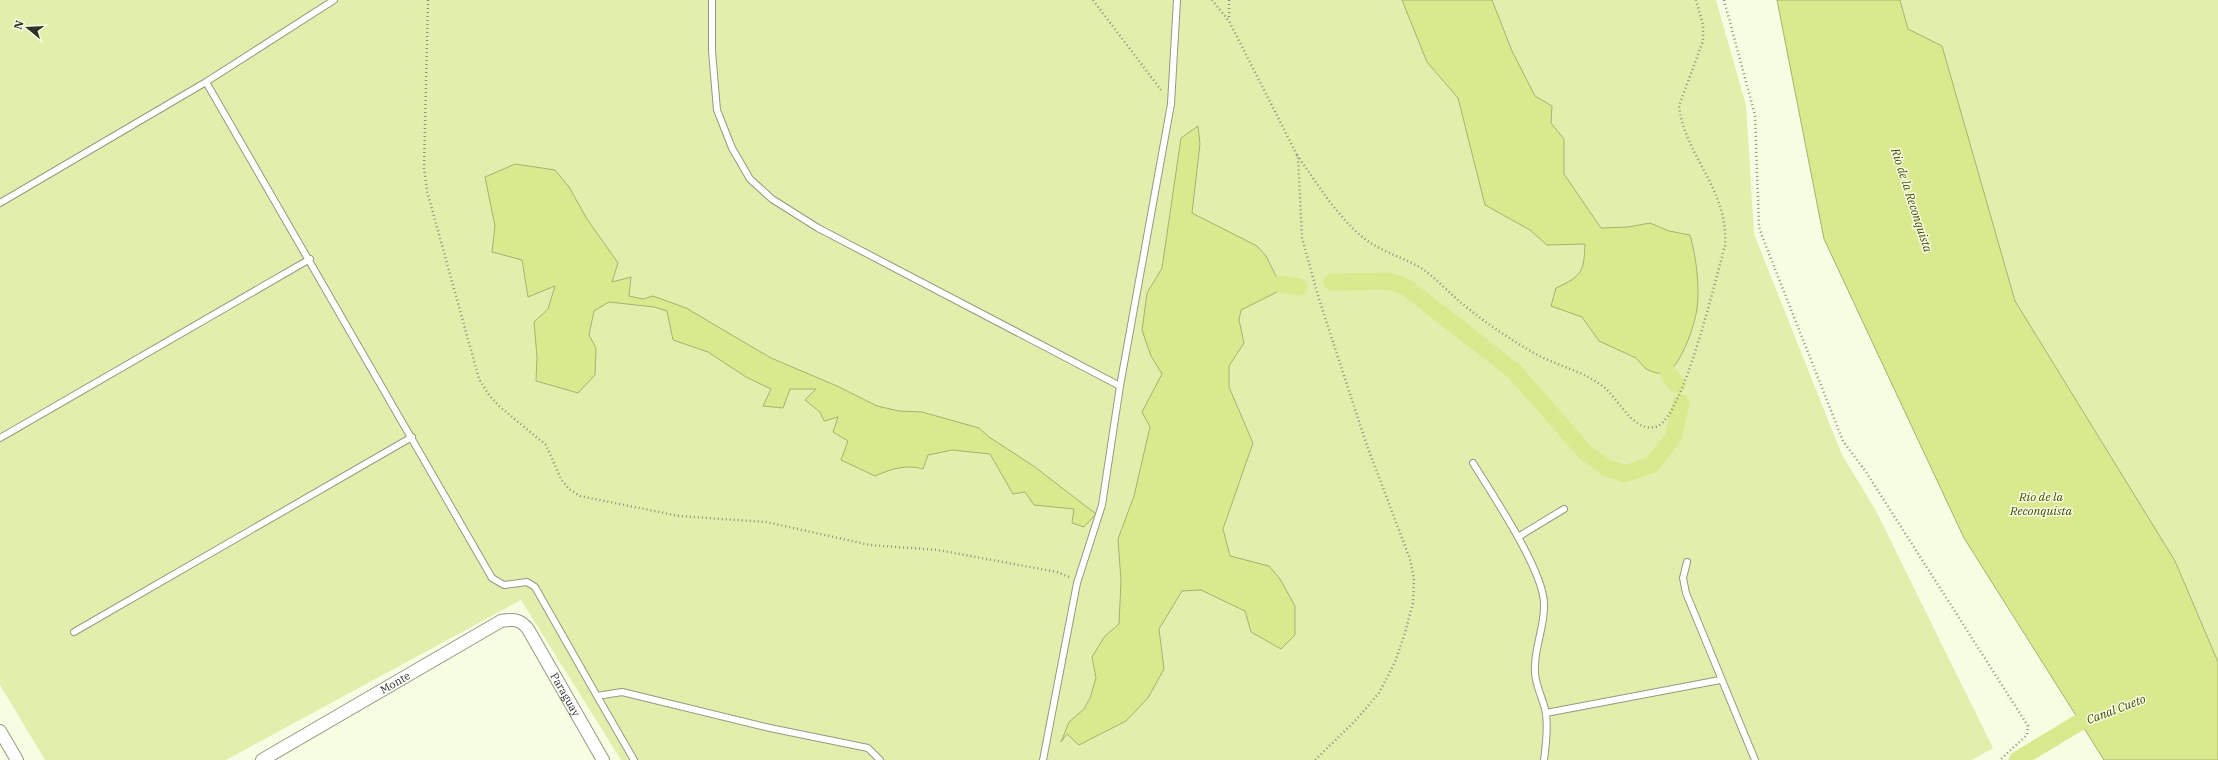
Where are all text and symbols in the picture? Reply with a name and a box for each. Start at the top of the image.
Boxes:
north arrow [8,8,48,48]
text: N [10,18,27,31]
water label: Río de la Reconquista [1888,145,1936,254]
water label: Río de la Reconquista [2009,489,2073,518]
street label: Monte [377,668,413,697]
street label: Paraguay [547,670,584,719]
water label: Canal Cueto [2084,691,2148,727]

